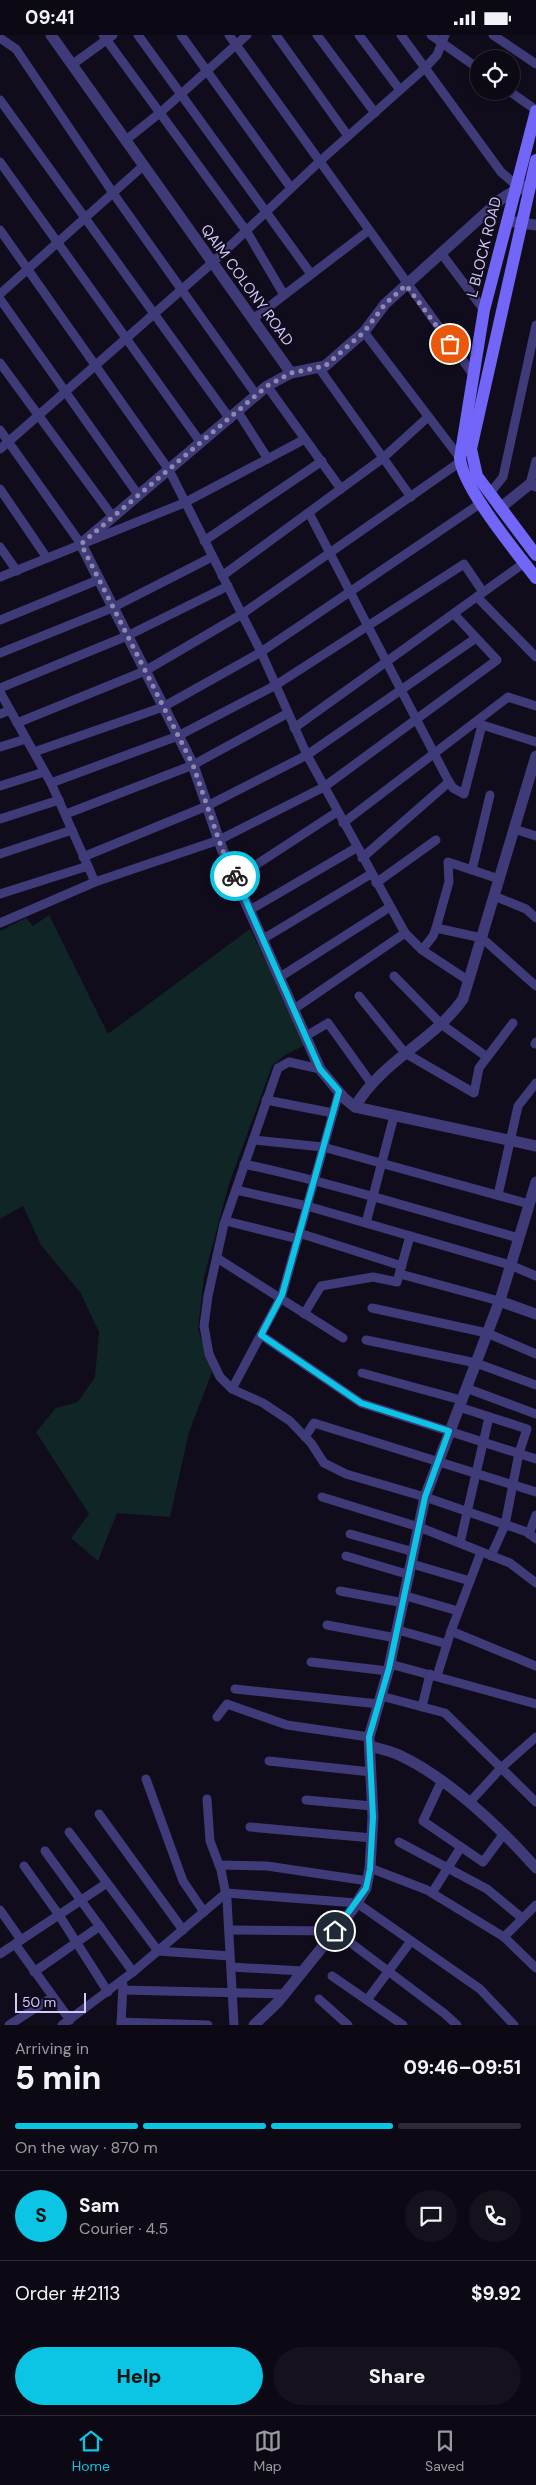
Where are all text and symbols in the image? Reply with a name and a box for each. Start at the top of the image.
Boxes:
text: 09:41 [25,5,75,30]
map controls [470,50,520,100]
button: locate [470,50,520,100]
street label: L BLOCK ROAD [462,195,506,299]
street label: QAIM COLONY ROAD [196,220,298,350]
pin [429,323,471,365]
icon: bag [436,330,464,358]
courier [210,851,260,901]
icon: bike [221,862,249,890]
pin [314,1910,356,1952]
icon: home [321,1917,349,1945]
scale bar [15,1990,86,2013]
text: 50 m [22,1993,56,2011]
text: Arriving in [15,2038,89,2059]
text: 09:46–09:51 [404,2055,521,2080]
text: 5 min [15,2057,101,2099]
text: On the way · 870 m [15,2137,158,2158]
button: chat [405,2190,457,2242]
button: phone [469,2190,521,2242]
text: Sam [79,2193,120,2218]
text: S [35,2203,47,2228]
text: Courier · 4.5 [79,2218,168,2239]
text: Order #2113 [15,2281,120,2306]
text: $9.92 [471,2281,521,2306]
button: Help [15,2347,263,2405]
button: Share [273,2347,521,2405]
tab: Home [72,2427,110,2475]
tab: Map [253,2427,282,2475]
tab: Saved [425,2427,464,2475]

